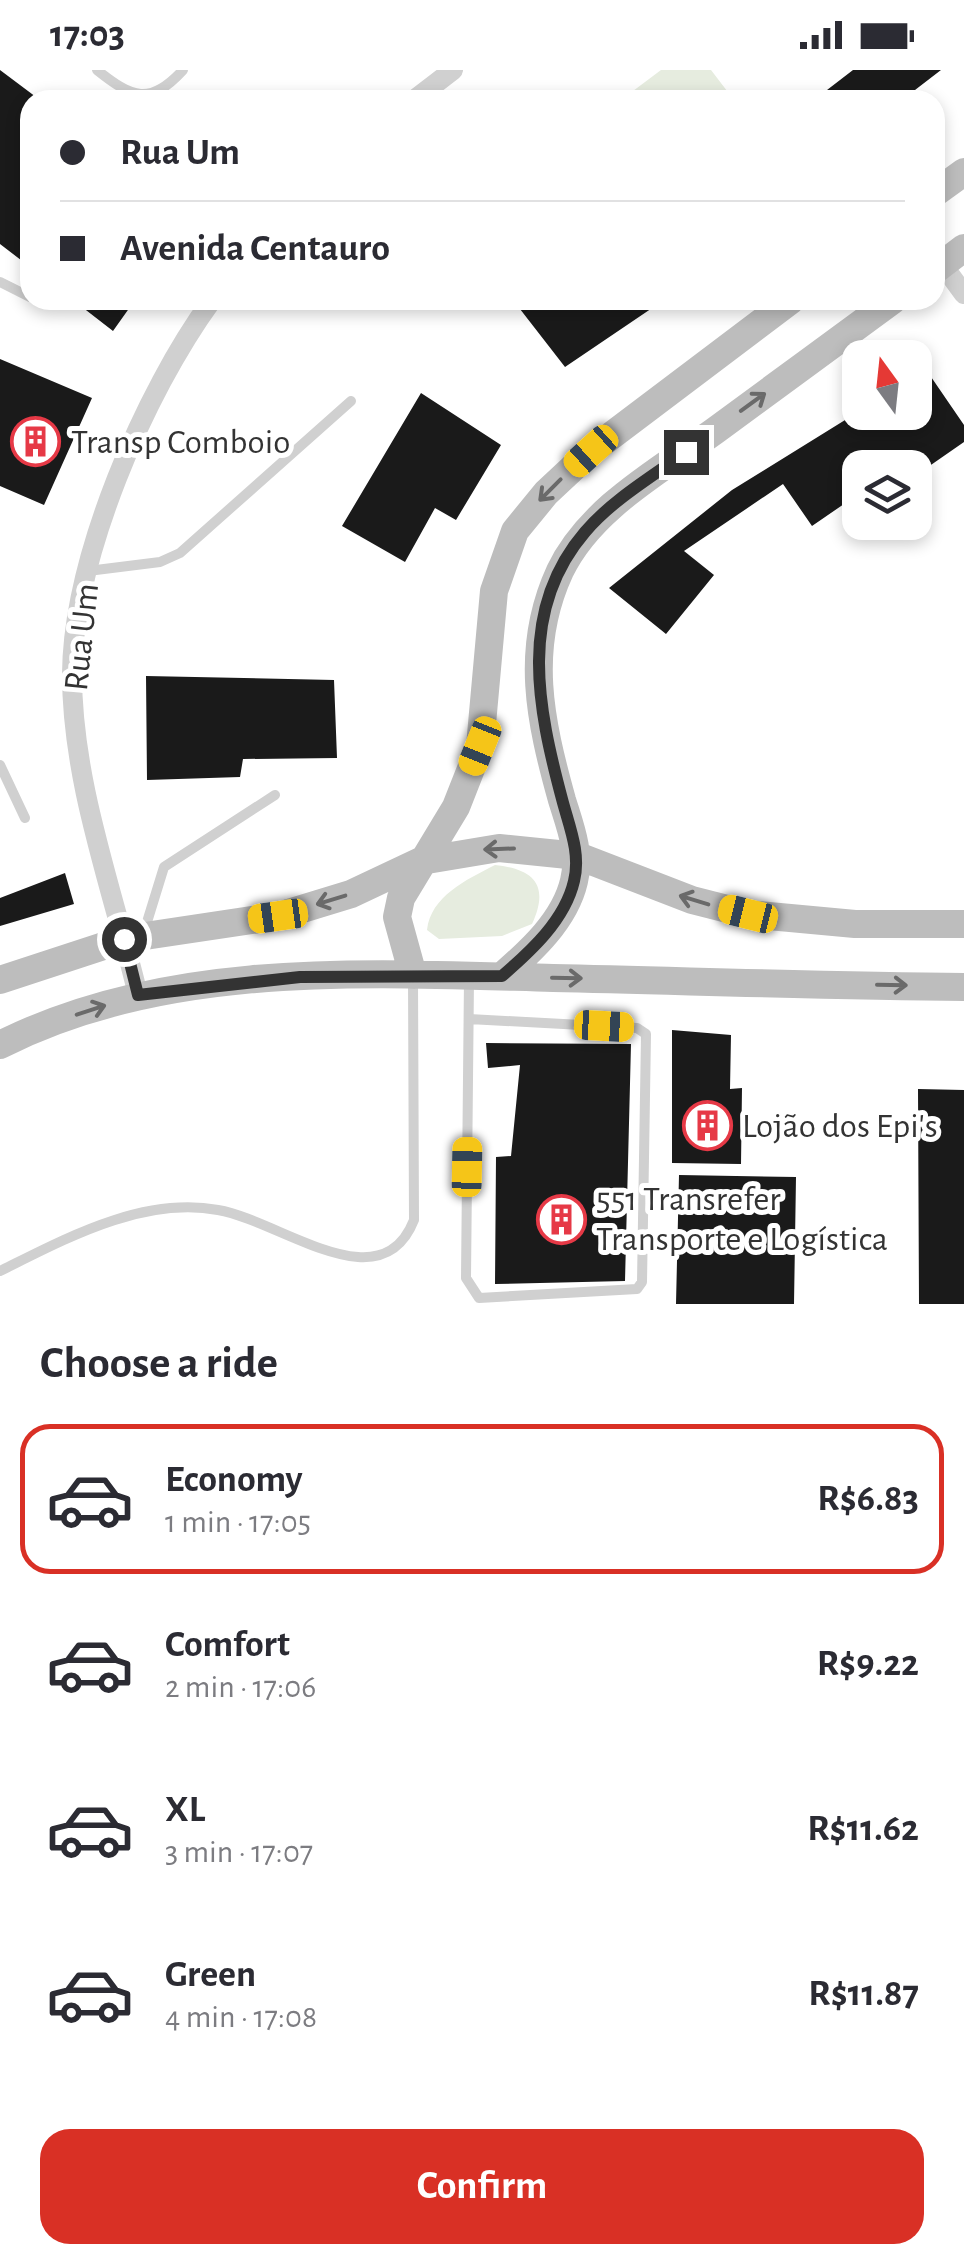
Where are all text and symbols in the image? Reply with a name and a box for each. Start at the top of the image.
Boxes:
text: 17:03 [50,16,125,54]
text: Rua Um [120,134,240,172]
text: Avenida Centauro [120,230,390,268]
north arrow [842,340,932,430]
map controls [842,340,932,540]
one-way arrow [739,392,766,413]
building icon: Transp Comboio [10,416,62,468]
car [559,420,623,482]
place label: Transp Comboio [71,425,290,460]
route end [664,430,709,475]
button: layers [842,450,932,540]
one-way arrow [538,478,562,502]
street label: Rua Um [59,582,105,692]
car [455,713,505,779]
one-way arrow [483,840,515,859]
one-way arrow [679,890,710,908]
one-way arrow [316,892,348,910]
car [715,892,781,936]
car [246,897,310,935]
route start [102,917,147,962]
one-way arrow [550,968,582,987]
one-way arrow [875,976,907,995]
one-way arrow [75,1000,106,1018]
car [573,1009,635,1043]
building icon: Lojão dos Epi's [681,1100,733,1152]
place label: Lojão dos Epi's [742,1109,938,1144]
car [451,1137,483,1197]
place label: 551 Transrefer Transporte e Logística [596,1182,888,1257]
building icon: 551 Transrefer Transporte e Logística [535,1193,587,1245]
text: Choose a ride [40,1341,278,1386]
icon: car [45,1454,135,1544]
text: Economy [165,1461,303,1499]
text: R$6.83 [817,1480,919,1518]
text: 1 min · 17:05 [165,1506,311,1538]
icon: car [45,1619,135,1709]
text: Comfort [165,1626,290,1664]
text: R$9.22 [817,1645,919,1683]
text: 2 min · 17:06 [165,1671,316,1703]
icon: car [45,1784,135,1874]
text: XL [165,1791,205,1829]
text: R$11.62 [807,1810,919,1848]
text: 3 min · 17:07 [165,1836,313,1868]
icon: car [45,1949,135,2039]
text: Green [165,1956,256,1994]
text: R$11.87 [808,1975,919,2013]
text: 4 min · 17:08 [165,2001,317,2033]
button: Confirm [40,2129,924,2244]

